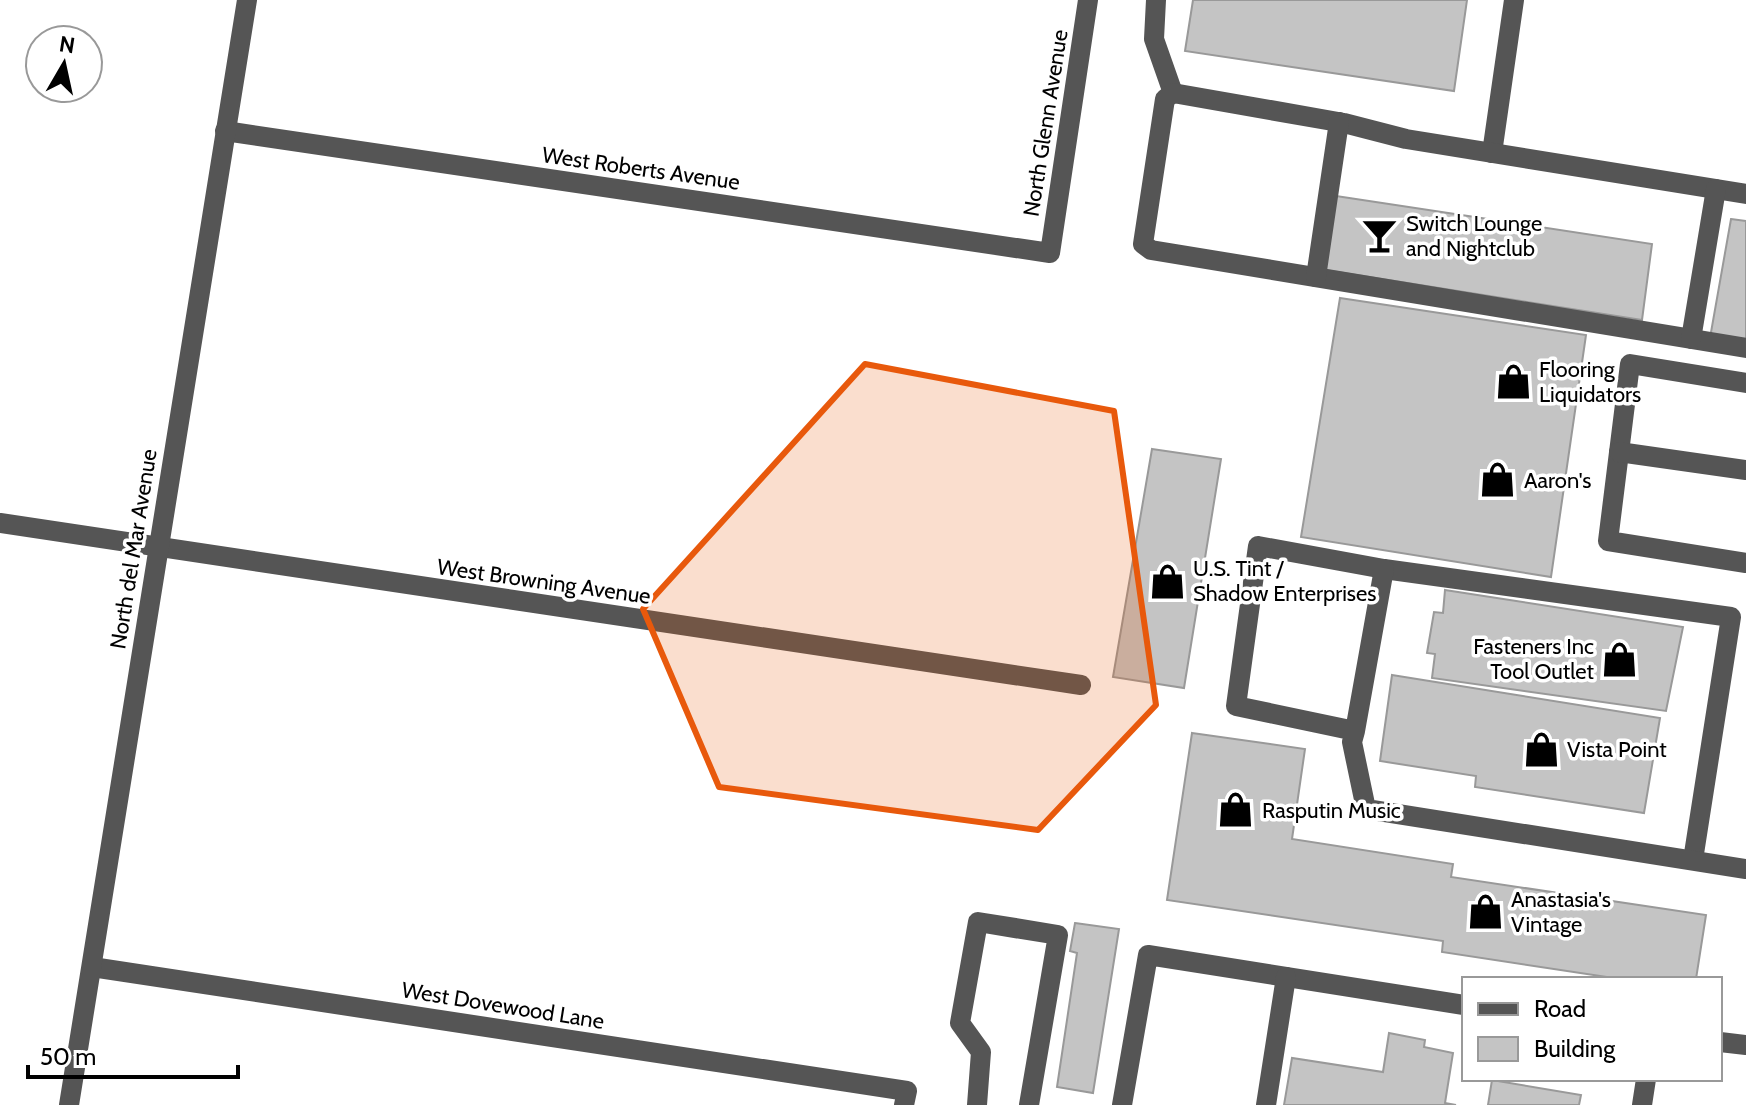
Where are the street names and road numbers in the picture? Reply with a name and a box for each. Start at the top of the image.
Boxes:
street label: North Glenn Avenue [1017,28,1074,218]
street label: West Roberts Avenue [540,141,741,196]
street label: North del Mar Avenue [104,447,163,651]
street label: West Browning Avenue [435,553,652,610]
street label: West Dovewood Lane [400,976,606,1035]

